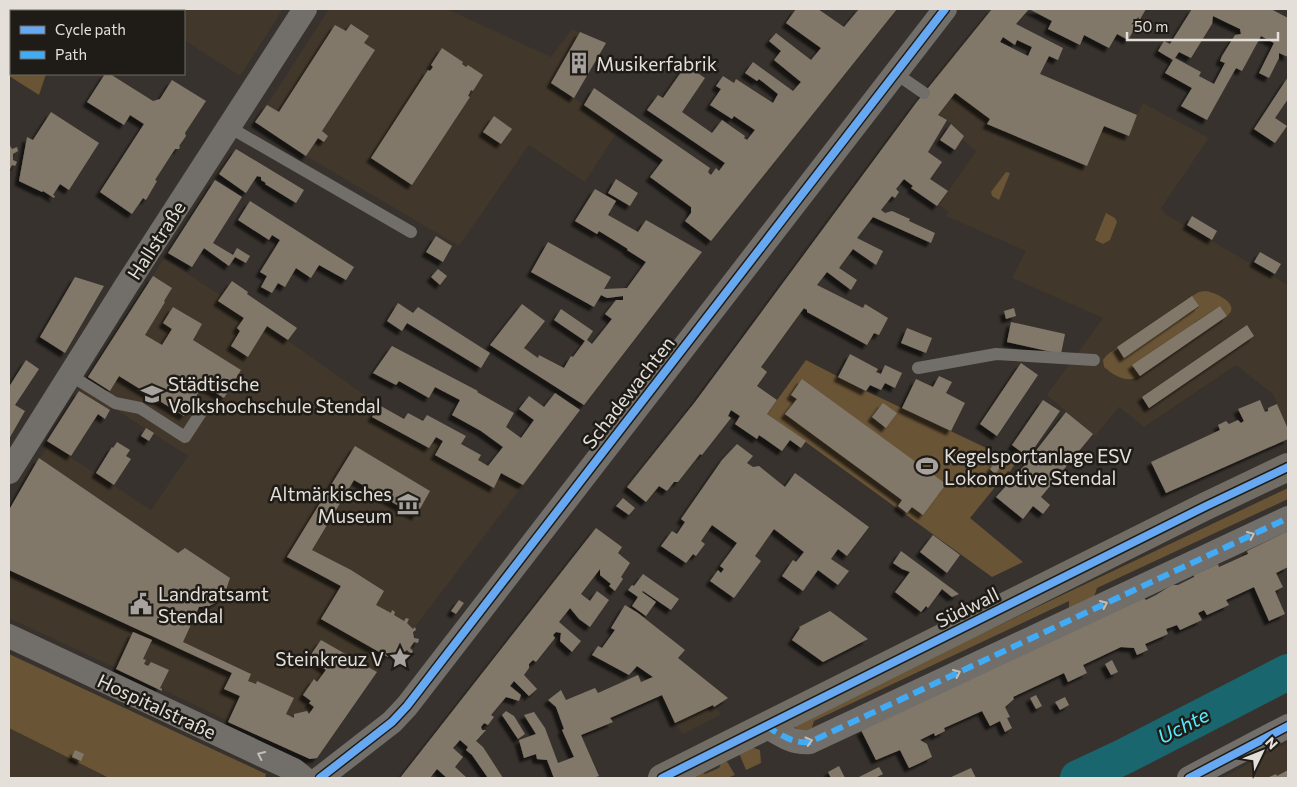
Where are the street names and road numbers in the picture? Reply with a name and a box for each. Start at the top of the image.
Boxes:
street label: Hallstraße [122,196,190,284]
street label: Schadewachten [577,331,679,453]
street label: Südwall [932,582,1002,632]
street label: Hospitalstraße [94,669,220,743]

